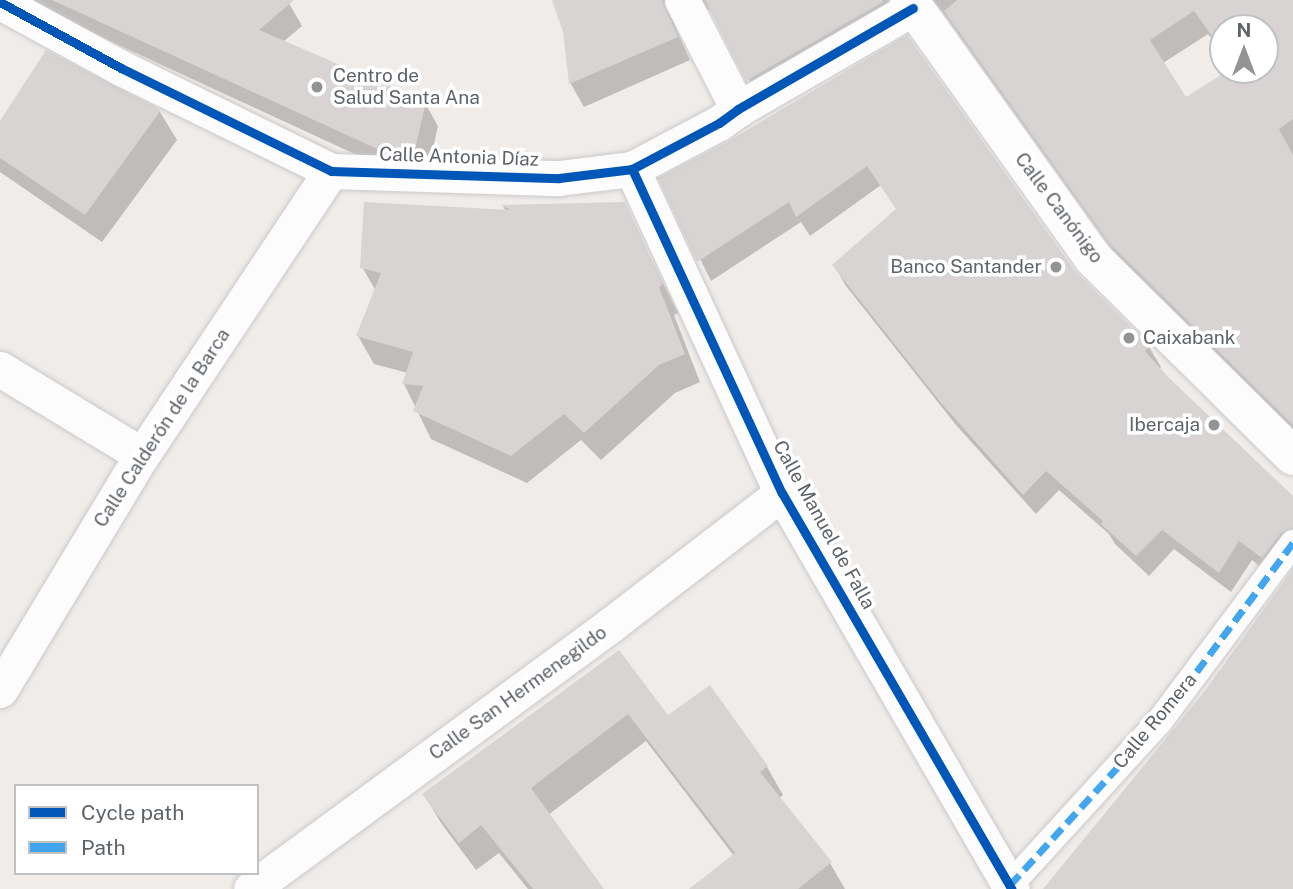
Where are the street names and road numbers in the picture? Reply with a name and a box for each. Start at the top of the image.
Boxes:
street label: Calle Antonia Díaz [379,143,539,171]
street label: Calle Canónigo [1010,148,1108,268]
street label: Calle Calderón de la Barca [89,324,235,532]
street label: Calle Manuel de Falla [768,436,880,614]
street label: Calle San Hermenegildo [425,621,611,765]
street label: Calle Romera [1108,669,1202,773]

